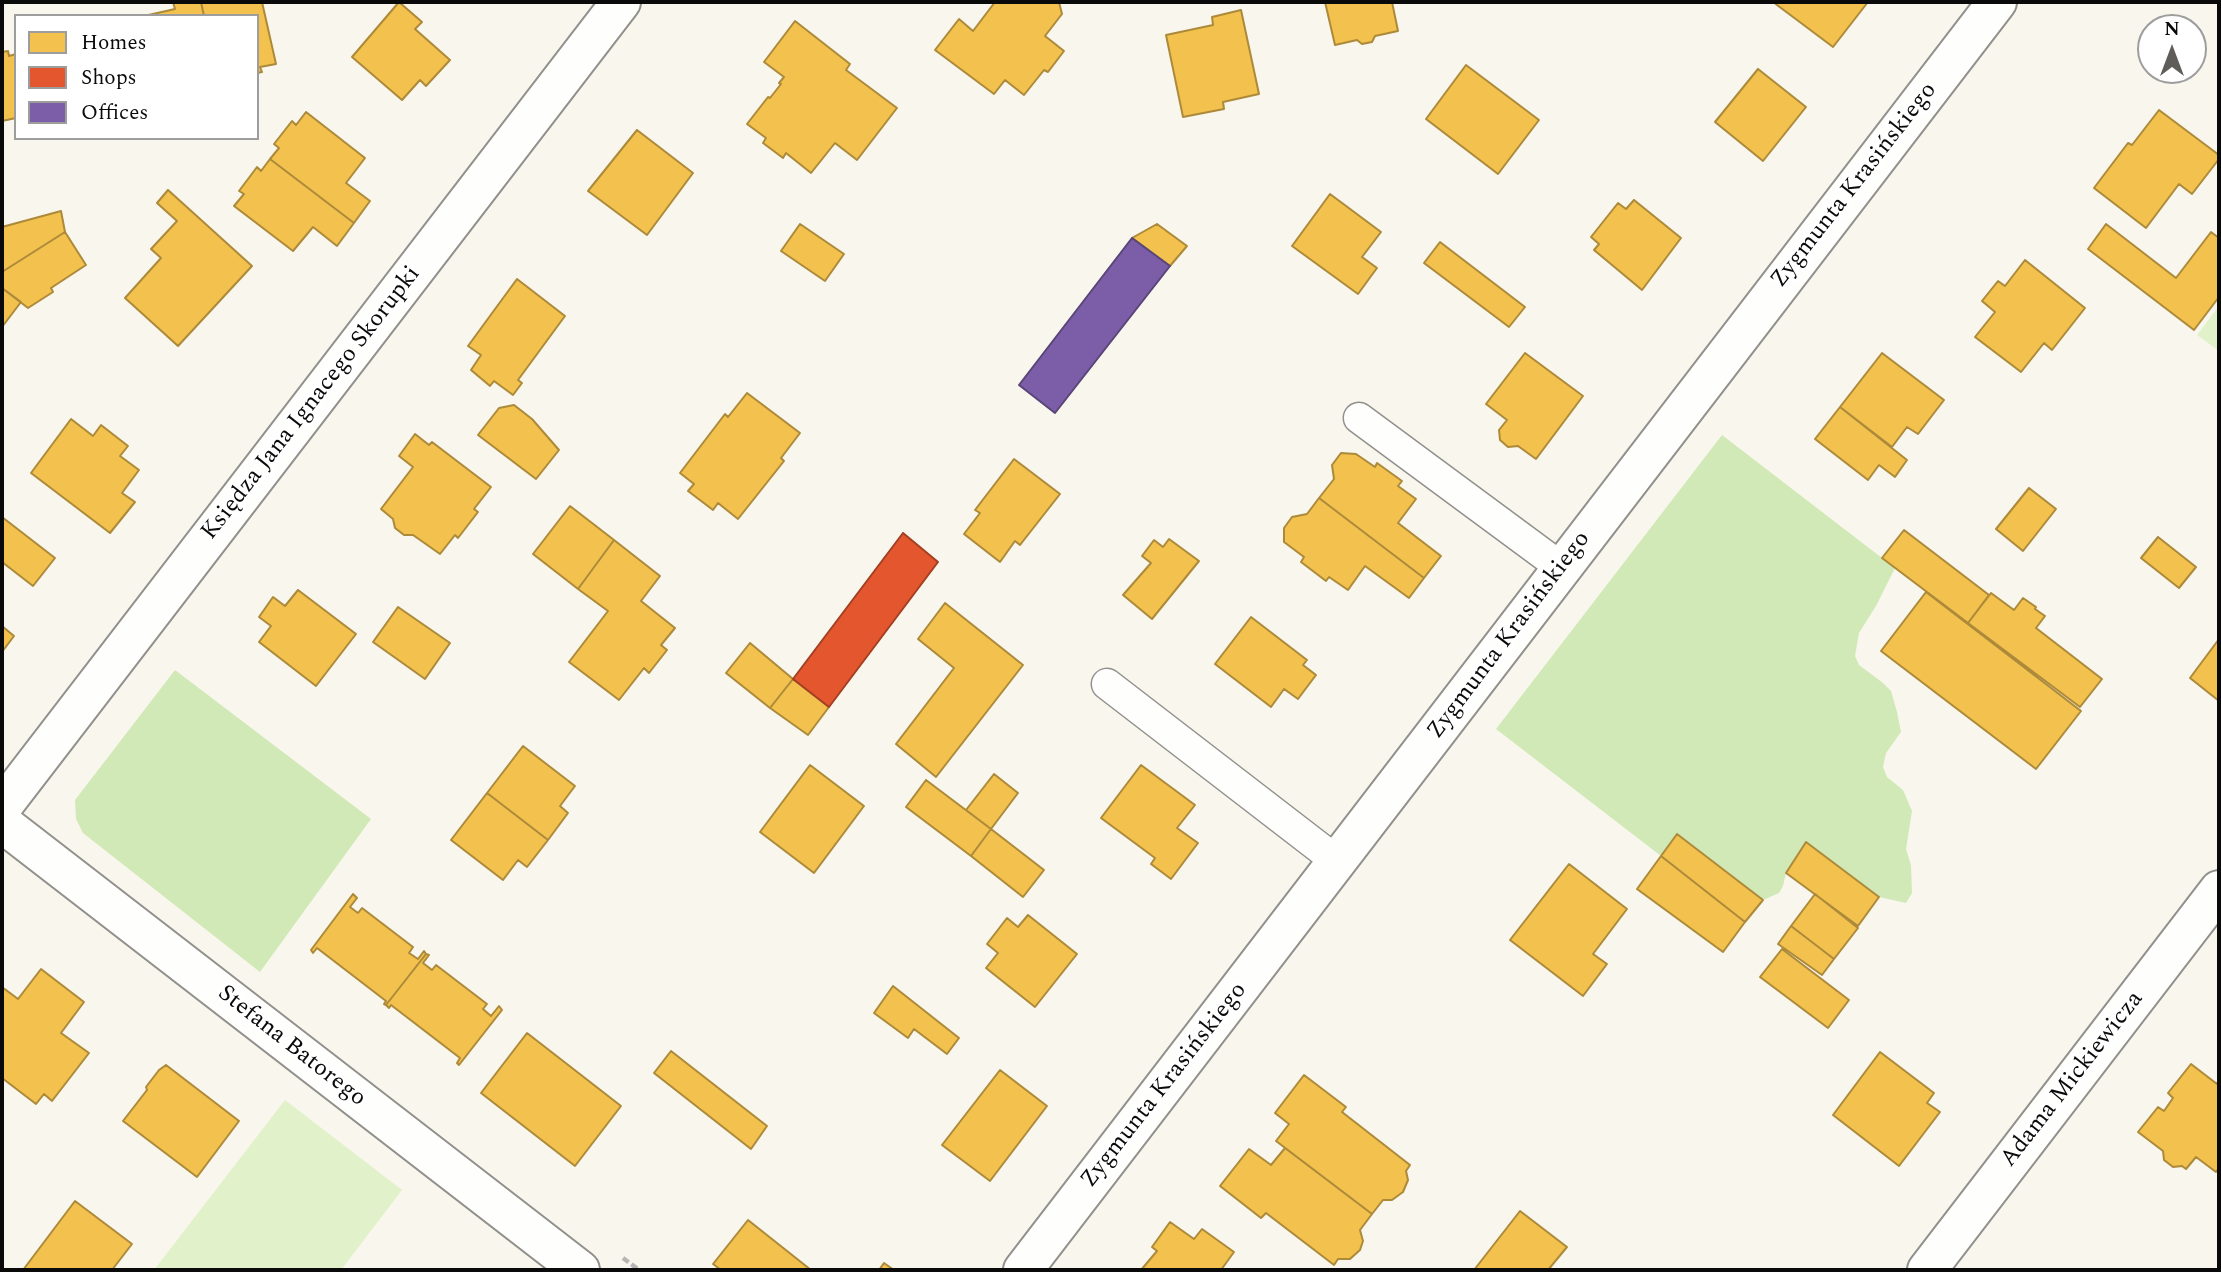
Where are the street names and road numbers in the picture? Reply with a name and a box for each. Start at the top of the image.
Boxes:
street label: Zygmunta Krasińskiego [1766,78,1944,294]
street label: Księdza Jana Ignacego Skorupki [196,261,428,547]
street label: Zygmunta Krasińskiego [1422,526,1598,746]
street label: Zygmunta Krasińskiego [1076,978,1254,1194]
street label: Stefana Batorego [211,980,371,1114]
street label: Adama Mickiewicza [1995,986,2151,1174]

